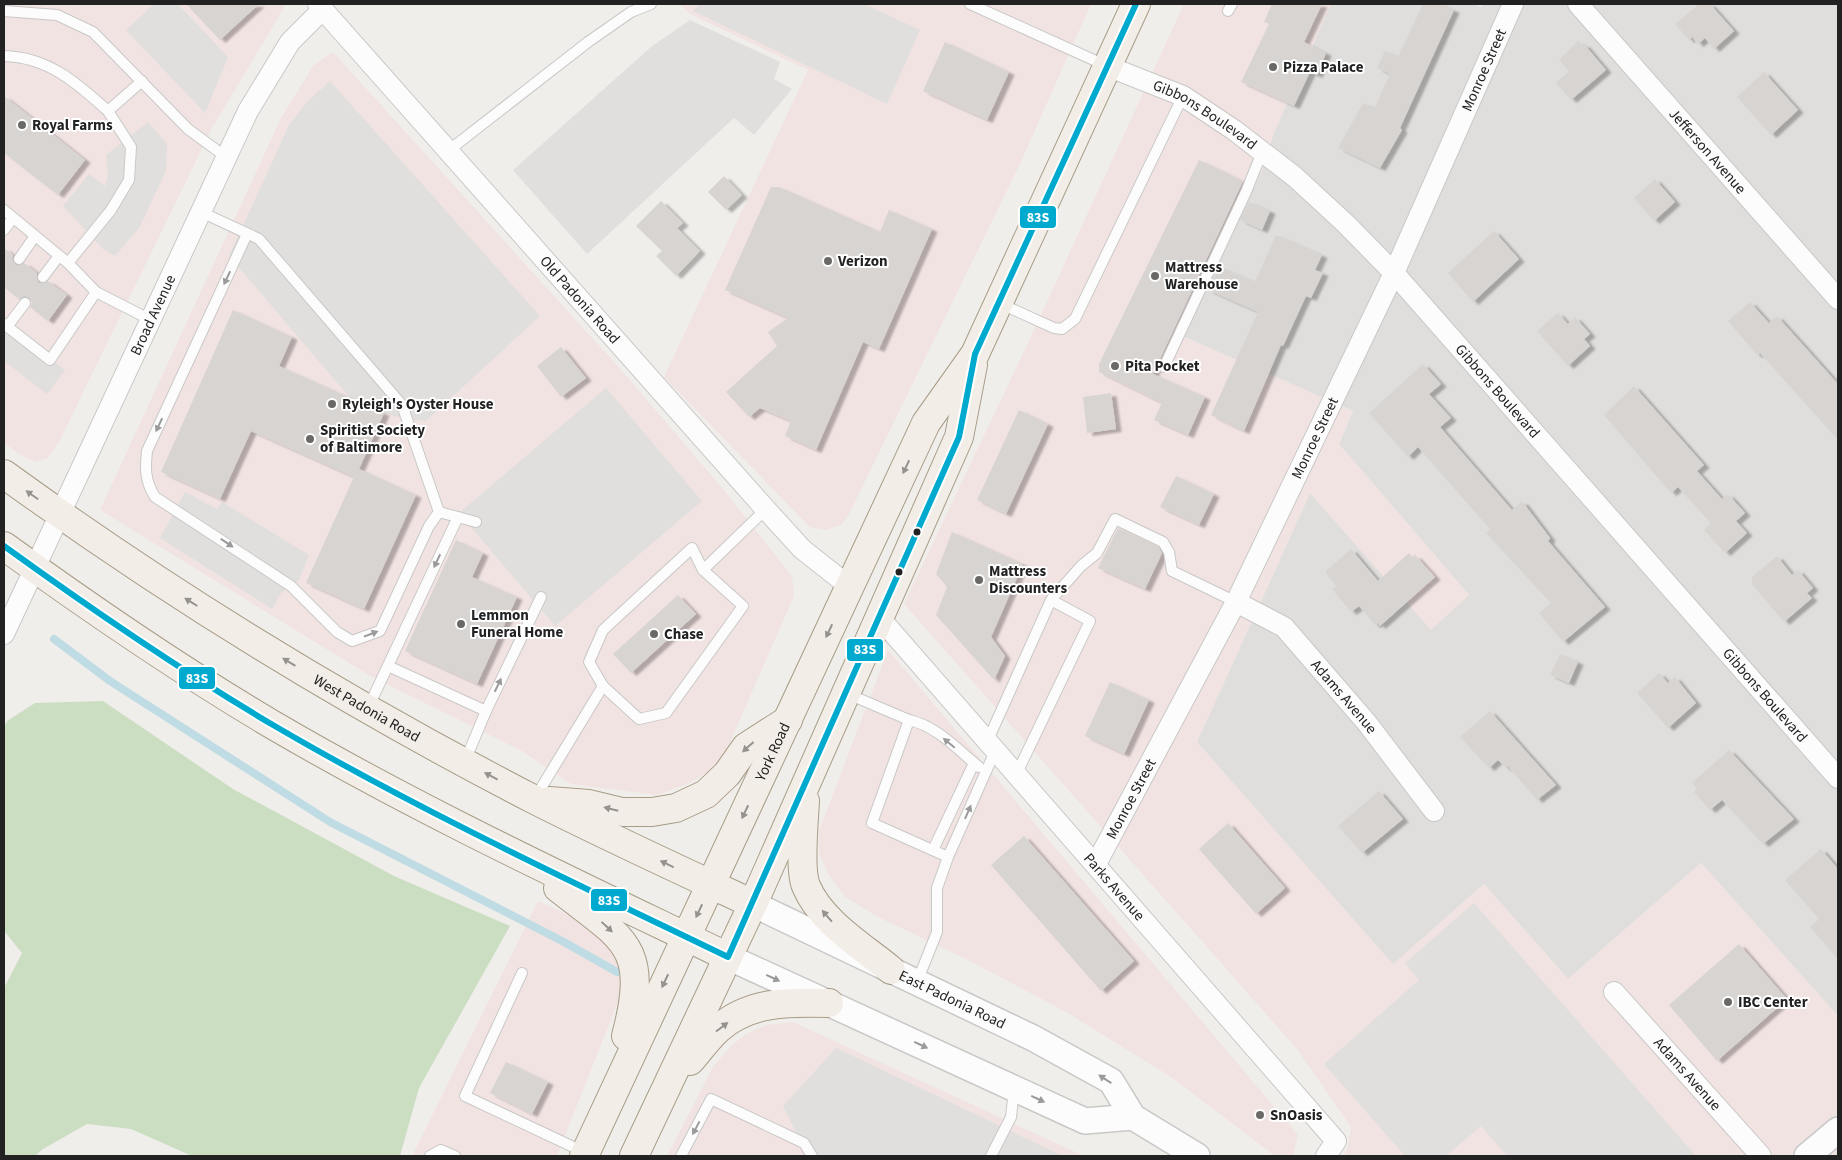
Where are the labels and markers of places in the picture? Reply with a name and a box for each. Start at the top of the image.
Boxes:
place label: Pizza Palace [1283,57,1364,78]
marker: Pizza Palace [1267,61,1279,73]
place label: Royal Farms [32,115,113,136]
marker: Royal Farms [16,119,28,131]
place label: Verizon [837,251,888,272]
marker: Verizon [822,255,834,267]
place label: Mattress Warehouse [1165,257,1239,295]
marker: Mattress Warehouse [1149,270,1161,282]
place label: Pita Pocket [1125,356,1200,377]
marker: Pita Pocket [1109,360,1121,372]
place label: Ryleigh's Oyster House [342,394,494,415]
marker: Ryleigh's Oyster House [326,398,338,410]
place label: Spiritist Society of Baltimore [320,420,425,458]
marker: Spiritist Society of Baltimore [304,433,316,445]
unlabelled marker [912,527,922,537]
place label: Mattress Discounters [989,561,1067,599]
unlabelled marker [894,567,904,577]
marker: Mattress Discounters [973,574,985,586]
place label: Lemmon Funeral Home [471,605,563,643]
marker: Lemmon Funeral Home [455,618,467,630]
place label: Chase [664,624,704,645]
marker: Chase [648,628,660,640]
place label: IBC Center [1738,992,1808,1013]
marker: IBC Center [1722,996,1734,1008]
place label: SnOasis [1270,1105,1323,1126]
marker: SnOasis [1254,1109,1266,1121]

